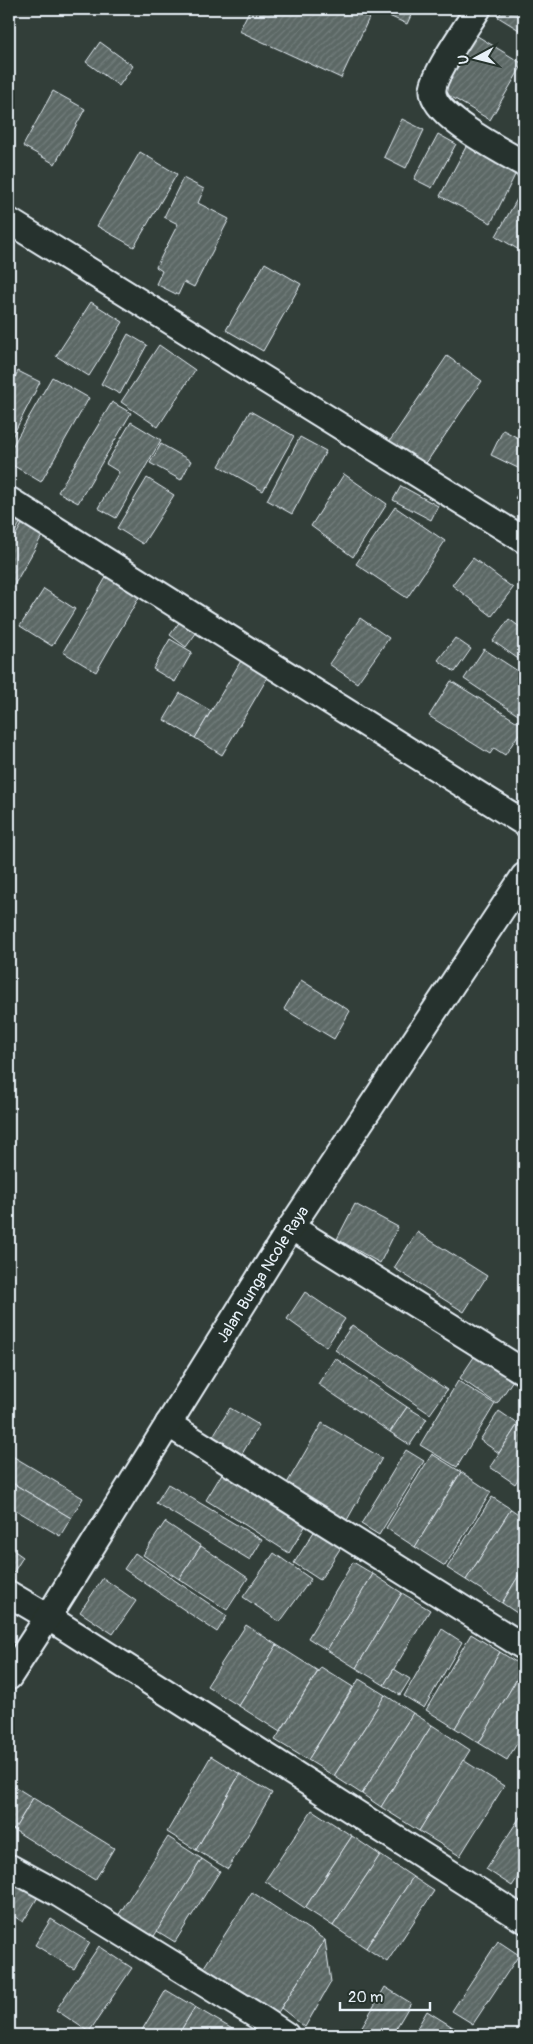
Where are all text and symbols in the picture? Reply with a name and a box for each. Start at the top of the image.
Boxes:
north arrow [450,32,500,82]
text: U [455,54,473,65]
street label: Jalan Bunga Ncole Raya [213,1202,313,1346]
scale bar [340,1979,430,2011]
text: 20 m [348,1988,383,2007]

